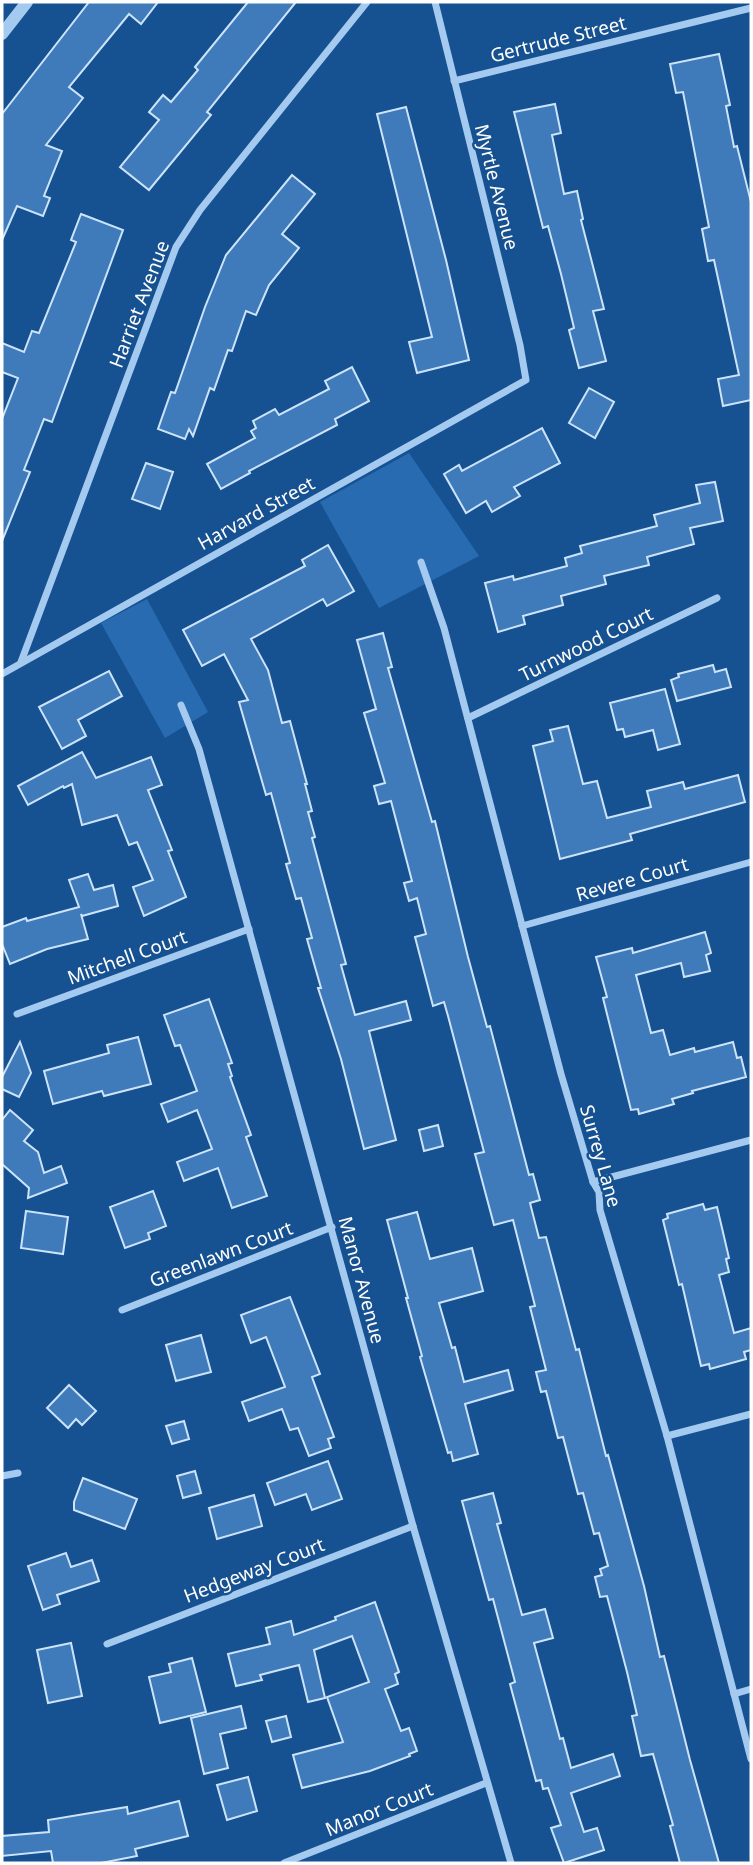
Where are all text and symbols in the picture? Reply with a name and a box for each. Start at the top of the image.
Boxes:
street label: Gertrude Street [487,10,629,68]
street label: Myrtle Avenue [469,121,525,253]
street label: Harriet Avenue [103,237,175,371]
street label: Harvard Street [193,470,319,556]
street label: Turnwood Court [515,600,657,688]
street label: Revere Court [573,851,691,907]
street label: Mitchell Court [64,923,190,991]
street label: Surrey Lane [574,1102,628,1210]
street label: Manor Avenue [333,1214,391,1346]
street label: Greenlawn Court [146,1215,297,1293]
street label: Hedgeway Court [180,1531,328,1609]
street label: Manor Court [321,1776,437,1842]

